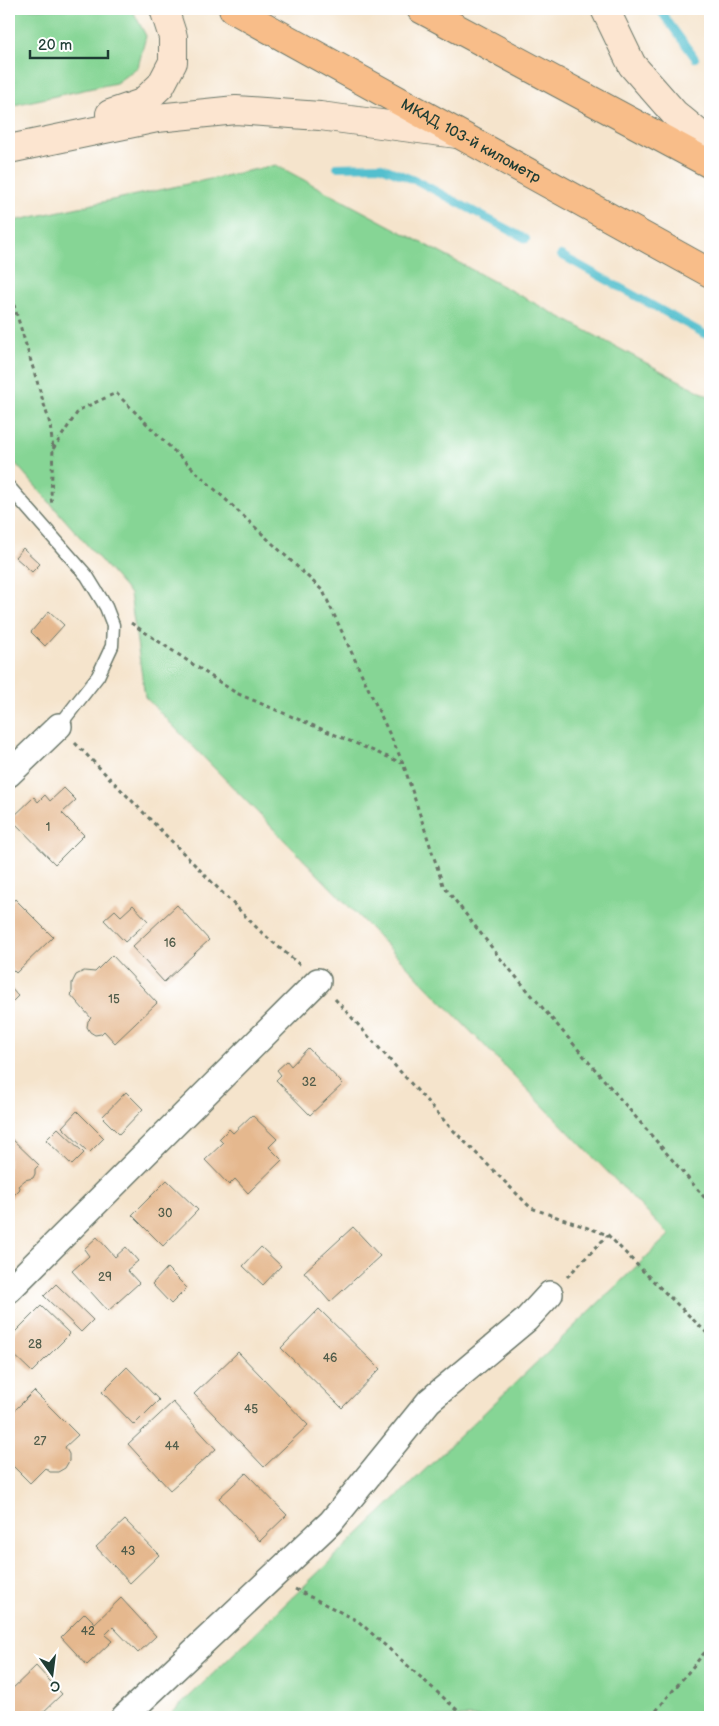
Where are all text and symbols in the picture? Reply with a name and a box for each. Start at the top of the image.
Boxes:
scale bar [30,28,108,60]
text: 20 m [38,36,72,55]
street label: МКАД, 103-й километр [397,95,545,188]
house number: 1 [46,820,50,835]
house number: 16 [164,936,176,951]
house number: 15 [108,992,120,1007]
house number: 32 [302,1075,316,1090]
house number: 30 [158,1206,172,1221]
house number: 29 [98,1270,112,1285]
house number: 28 [28,1337,42,1352]
house number: 46 [323,1351,337,1366]
house number: 45 [244,1402,258,1417]
house number: 27 [34,1434,47,1449]
house number: 44 [165,1439,180,1454]
house number: 43 [121,1544,135,1559]
house number: 42 [81,1624,95,1639]
north arrow [28,1648,78,1698]
text: С [48,1677,62,1696]

